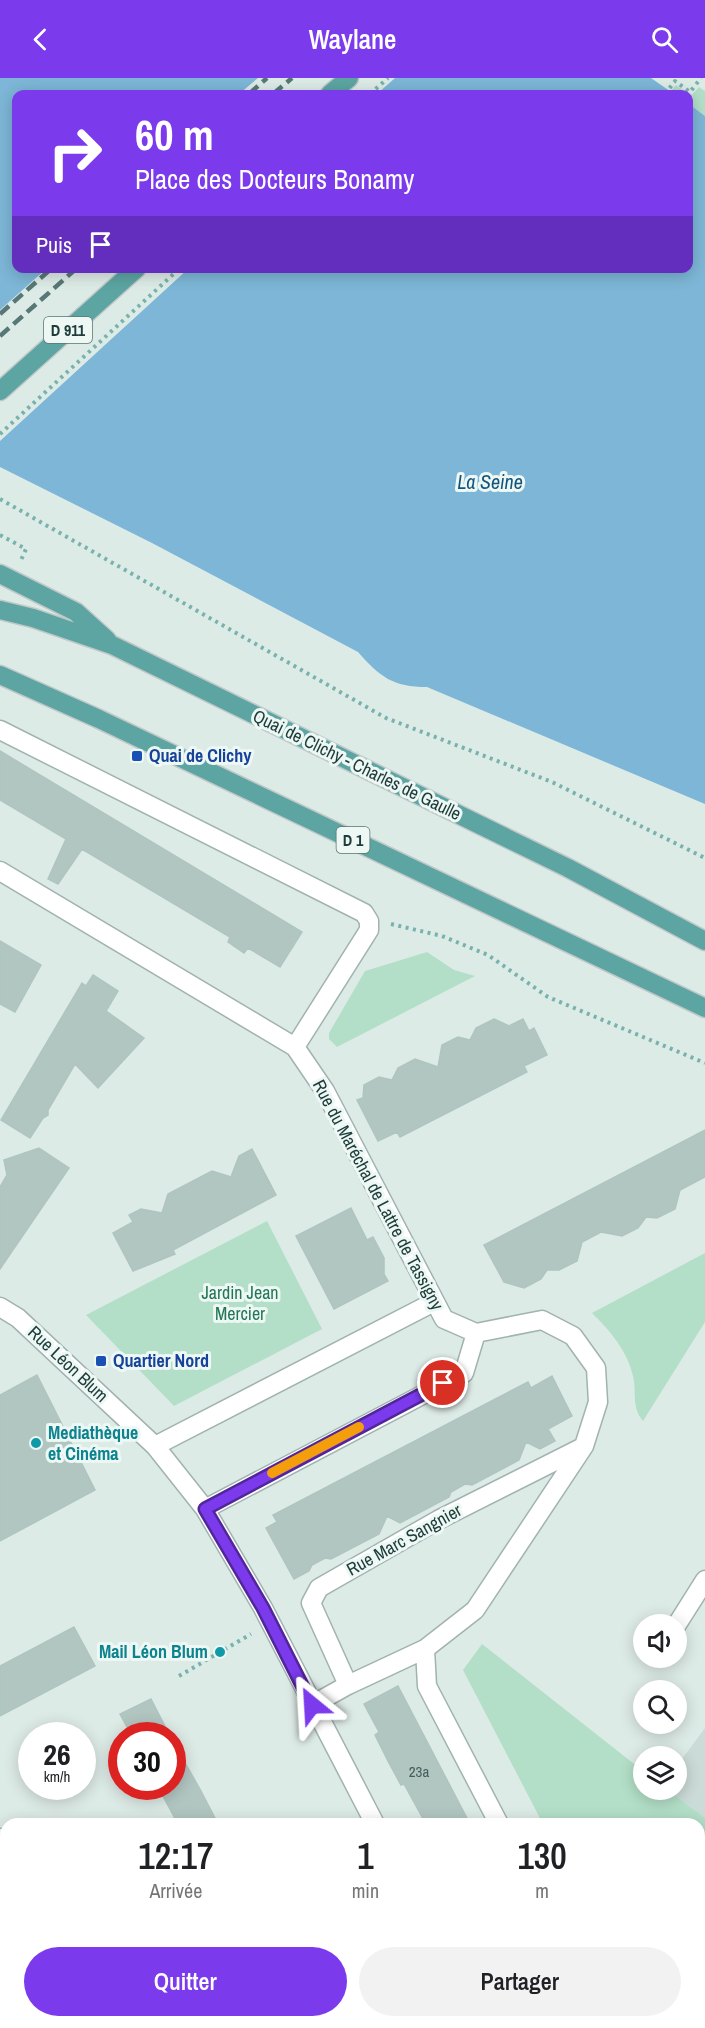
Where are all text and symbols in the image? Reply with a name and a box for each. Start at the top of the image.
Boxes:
text: Waylane [309,21,396,57]
icon: back [24,23,57,56]
icon: search [648,23,681,56]
text: 60 m [135,107,214,163]
icon: right [36,114,114,192]
text: Place des Docteurs Bonamy [135,161,414,197]
icon: arrive [84,228,117,261]
text: Puis [36,230,72,260]
road number: D 911 [44,317,92,343]
water label: La Seine [457,468,523,495]
street label: Quai de Clichy - Charles de Gaulle [249,703,466,826]
place label: Quai de Clichy [149,743,252,768]
marker: Quai de Clichy [130,749,144,763]
road number: D 1 [336,827,370,853]
street label: Rue du Maréchal de Lattre de Tassigny [307,1075,450,1315]
park label: Jardin Jean Mercier [201,1280,279,1326]
street label: Rue Léon Blum [23,1320,114,1407]
place label: Quartier Nord [113,1348,209,1373]
marker: Quartier Nord [94,1354,108,1368]
pin [417,1357,468,1408]
icon: arrive [426,1366,459,1399]
place label: Mediathèque et Cinéma [48,1420,138,1466]
marker: Mediathèque et Cinéma [29,1436,43,1450]
street label: Rue Marc Sangnier [342,1498,466,1582]
map controls [633,1614,687,1800]
button: sound [633,1614,687,1668]
place label: Mail Léon Blum [99,1639,208,1664]
marker: Mail Léon Blum [213,1645,227,1659]
position arrow [280,1673,344,1737]
button: search [633,1680,687,1734]
speed limit sign: 30 [108,1722,186,1800]
text: 26 [43,1734,71,1774]
button: layers [633,1746,687,1800]
house number: 23a [409,1761,429,1782]
text: km/h [44,1766,70,1787]
text: 12:17 [138,1832,213,1880]
text: 1 [357,1832,374,1880]
text: 130 [517,1832,567,1880]
text: Arrivée [149,1877,202,1904]
text: min [352,1877,379,1904]
text: m [535,1877,549,1904]
button: Quitter [24,1947,347,2016]
button: Partager [359,1947,681,2016]

